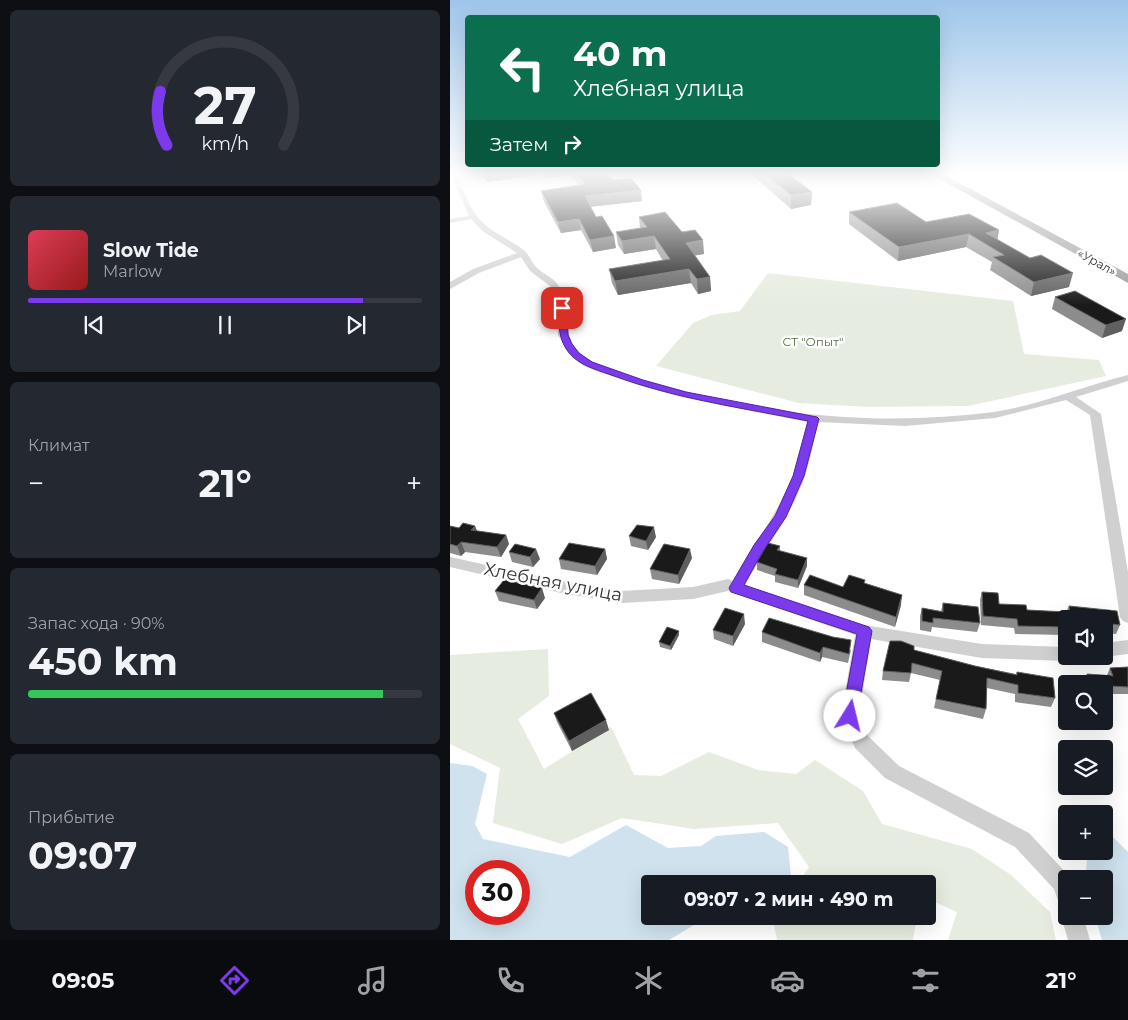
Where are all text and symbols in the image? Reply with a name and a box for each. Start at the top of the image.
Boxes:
text: 40 m [573,32,668,75]
icon: left [490,35,555,100]
text: 27 [194,74,256,137]
text: Хлебная улица [573,75,744,102]
icon: right [558,130,586,158]
text: km/h [201,133,249,154]
text: Затем [490,133,548,156]
text: Slow Tide [103,239,199,262]
street label: «Урал» [1075,245,1119,279]
text: Marlow [103,262,162,281]
pin [541,287,583,329]
icon: arrive [548,294,576,322]
icon: previous [80,311,108,339]
icon: pause [211,311,239,339]
icon: next [342,311,370,339]
park label: СТ "Опыт" [783,334,843,349]
text: Климат [28,436,90,455]
text: 21° [198,460,252,507]
text: − [28,466,44,500]
text: + [406,466,422,500]
street label: Хлебная улица [482,558,624,606]
map controls [1058,610,1113,925]
button: sound [1058,610,1113,665]
text: Запас хода · 90% [28,614,165,633]
text: 450 km [28,638,178,685]
button: search [1058,675,1113,730]
position arrow [823,689,875,741]
button: layers [1058,740,1113,795]
button: + [1058,805,1113,860]
text: Прибытие [28,808,115,827]
text: 09:07 [28,832,137,879]
speed limit sign: 30 [465,860,530,925]
button: − [1058,870,1113,925]
text: 09:07 · 2 мин · 490 m [684,888,893,911]
icon: directions [217,963,252,998]
icon: music [355,963,390,998]
icon: phone [493,963,528,998]
icon: climate [631,963,666,998]
icon: car [770,963,805,998]
icon: filters [908,963,943,998]
text: 09:05 [52,967,114,994]
text: 21° [1046,967,1076,994]

